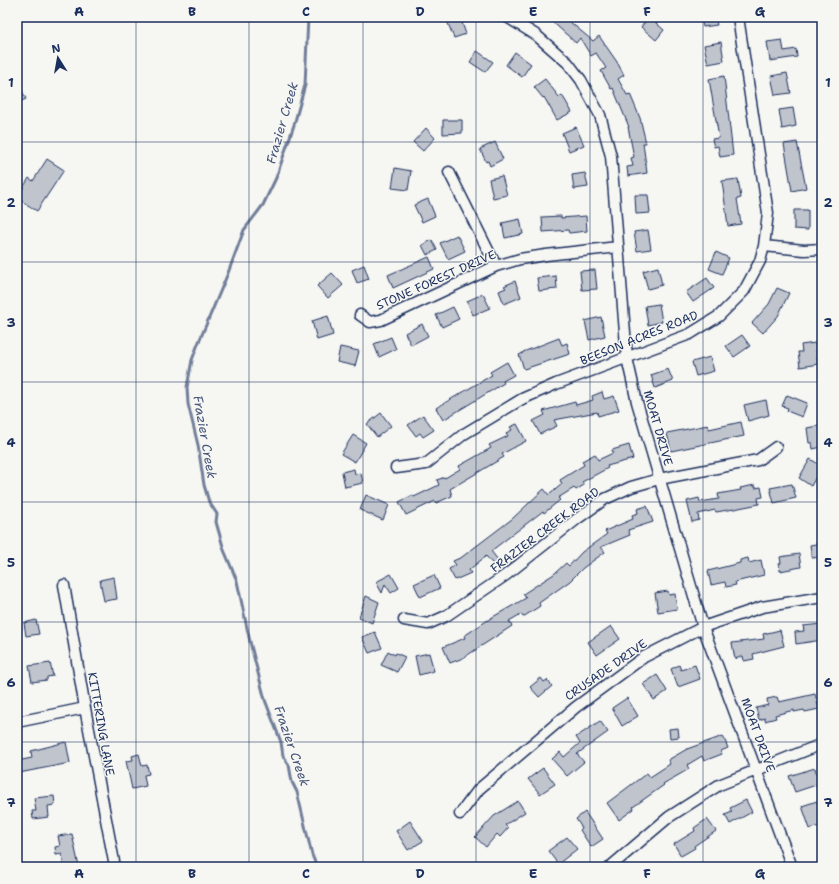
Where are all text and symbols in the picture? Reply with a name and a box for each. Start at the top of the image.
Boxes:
text: A [74,3,84,20]
text: B [188,3,196,20]
text: C [302,3,310,20]
text: D [415,3,425,20]
text: E [529,3,538,20]
text: F [643,3,651,20]
text: G [755,3,766,20]
north arrow [38,38,78,78]
text: N [50,40,62,57]
text: 1 [8,74,14,91]
text: 1 [825,74,831,91]
water label: Frazier Creek [262,80,302,166]
text: 2 [6,194,16,211]
text: 2 [823,194,833,211]
street label: STONE FOREST DRIVE [374,246,498,314]
street label: BEESON ACRES ROAD [578,307,700,369]
text: 3 [6,314,16,331]
text: 3 [823,314,833,331]
street label: MOAT DRIVE [640,388,676,468]
water label: Frazier Creek [189,394,221,481]
text: 4 [6,434,16,451]
text: 4 [823,434,833,451]
street label: FRAZIER CREEK ROAD [487,484,603,576]
text: 5 [7,554,15,571]
text: 5 [824,554,832,571]
street label: CRUSADE DRIVE [562,636,650,704]
street label: KITTERING LANE [84,671,118,777]
text: 6 [6,674,16,691]
text: 6 [823,674,833,691]
street label: MOAT DRIVE [737,696,779,774]
water label: Frazier Creek [270,703,314,789]
text: 7 [6,794,16,811]
text: 7 [823,794,833,811]
text: A [74,865,84,882]
text: B [188,865,196,882]
text: C [302,865,310,882]
text: D [415,865,425,882]
text: E [529,865,538,882]
text: F [643,865,651,882]
text: G [755,865,766,882]

